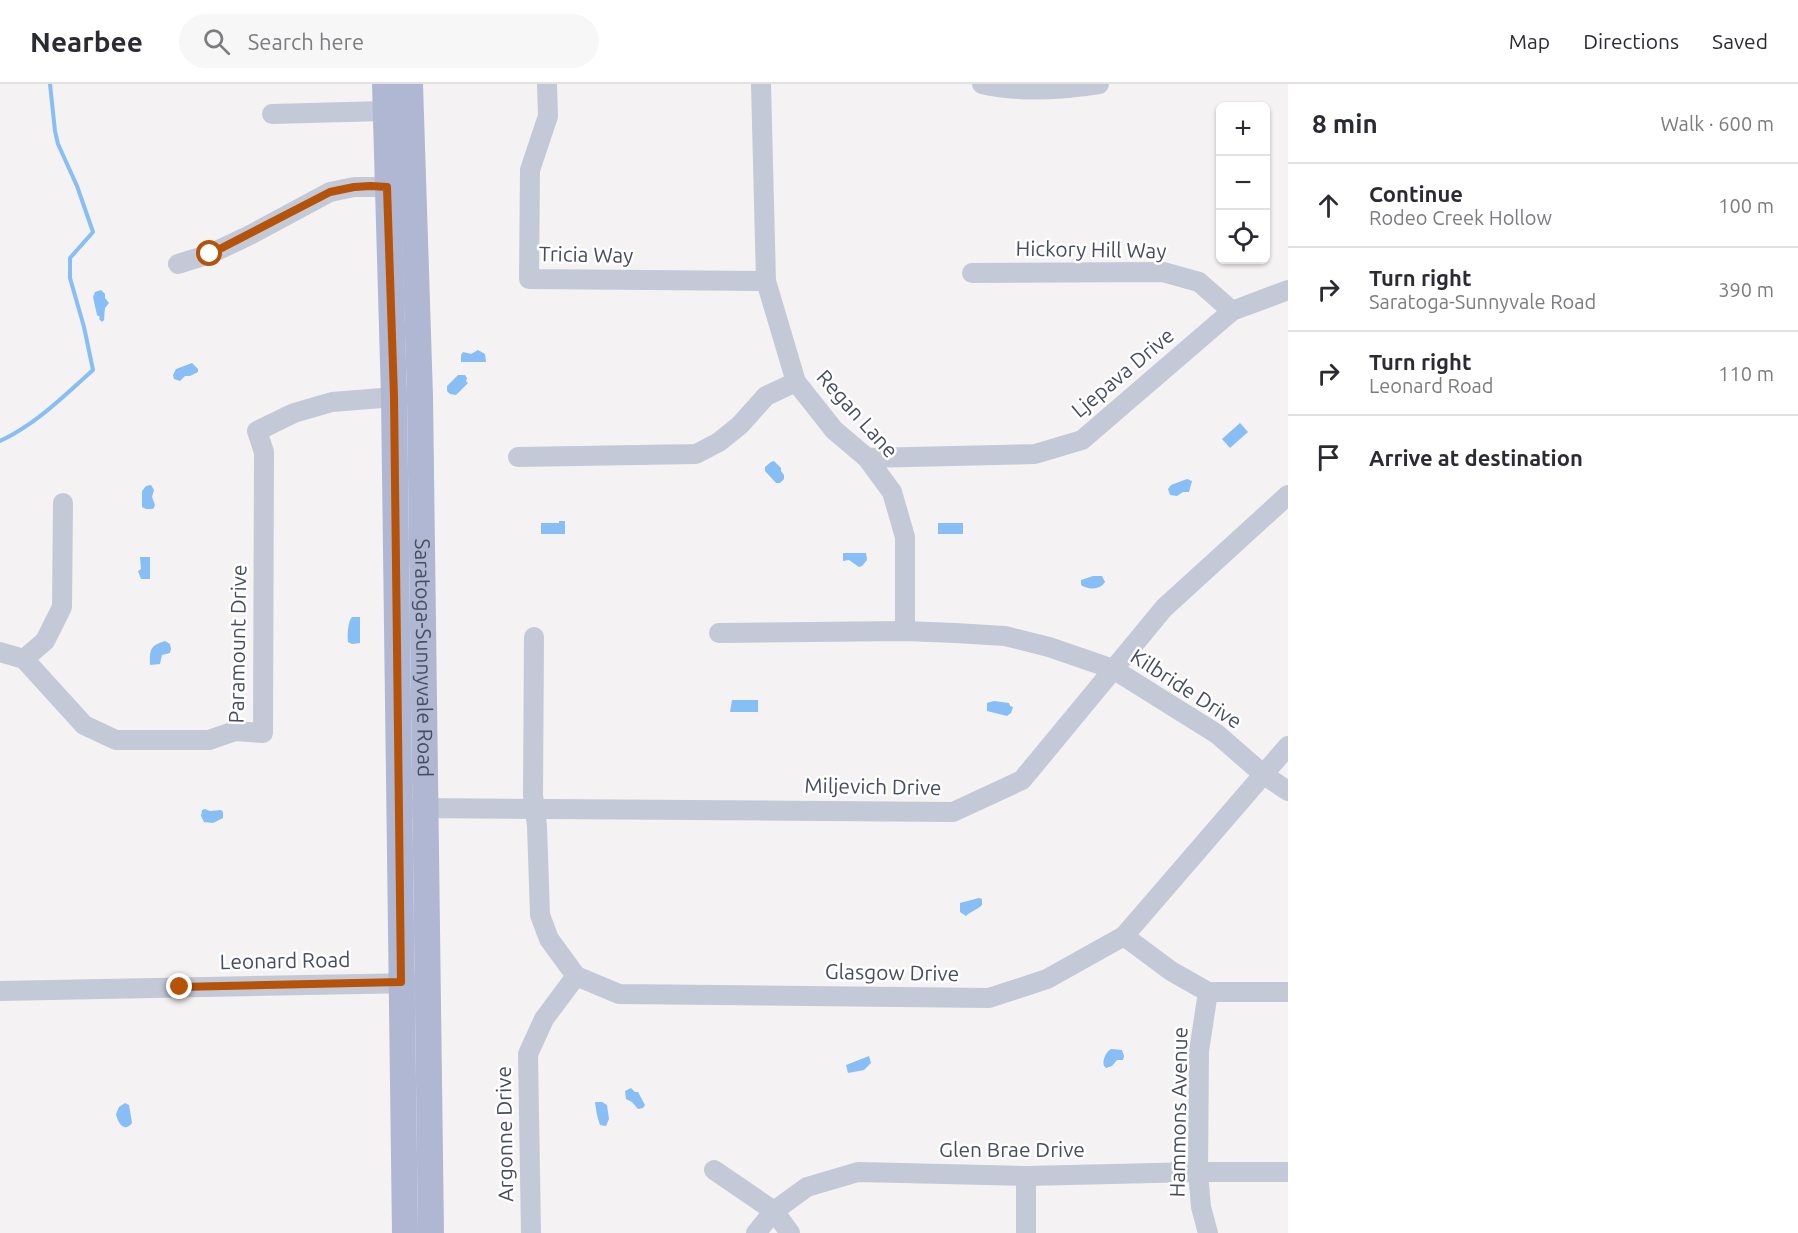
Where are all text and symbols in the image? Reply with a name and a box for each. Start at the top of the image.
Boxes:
search box [179,14,599,68]
icon: search [200,25,233,58]
text: Nearbee [30,26,143,57]
text: Search here [248,29,364,54]
text: Map [1509,29,1550,53]
text: Directions [1583,29,1679,53]
text: Saved [1712,29,1768,53]
map controls [1216,102,1270,264]
button: + [1216,102,1270,156]
text: 8 min [1312,109,1378,138]
text: Walk · 600 m [1661,112,1774,135]
button: − [1216,156,1270,210]
text: Continue [1369,181,1463,206]
icon: ahead [1312,189,1345,222]
text: 100 m [1718,194,1774,217]
text: Rodeo Creek Hollow [1369,206,1552,229]
button: locate [1216,210,1270,264]
street label: Hickory Hill Way [1015,236,1167,262]
route start [196,240,222,266]
street label: Tricia Way [539,241,633,267]
text: Turn right [1369,265,1471,290]
icon: right [1312,273,1345,306]
text: 390 m [1718,278,1774,301]
text: Saratoga-Sunnyvale Road [1369,290,1596,313]
street label: Ljepava Drive [1066,323,1178,422]
text: Turn right [1369,349,1471,374]
icon: right [1312,357,1345,390]
text: 110 m [1718,362,1774,385]
street label: Regan Lane [812,365,903,462]
text: Leonard Road [1369,374,1494,397]
icon: arrive [1312,441,1345,474]
text: Arrive at destination [1369,445,1583,470]
street label: Saratoga-Sunnyvale Road [411,538,438,777]
street label: Paramount Drive [224,564,250,724]
street label: Kilbride Drive [1127,643,1247,733]
street label: Miljevich Drive [804,773,942,799]
street label: Leonard Road [219,947,351,973]
street label: Glasgow Drive [825,959,959,985]
route end [166,973,192,999]
street label: Hammons Avenue [1165,1026,1191,1197]
street label: Argonne Drive [491,1066,517,1202]
street label: Glen Brae Drive [939,1137,1085,1161]

